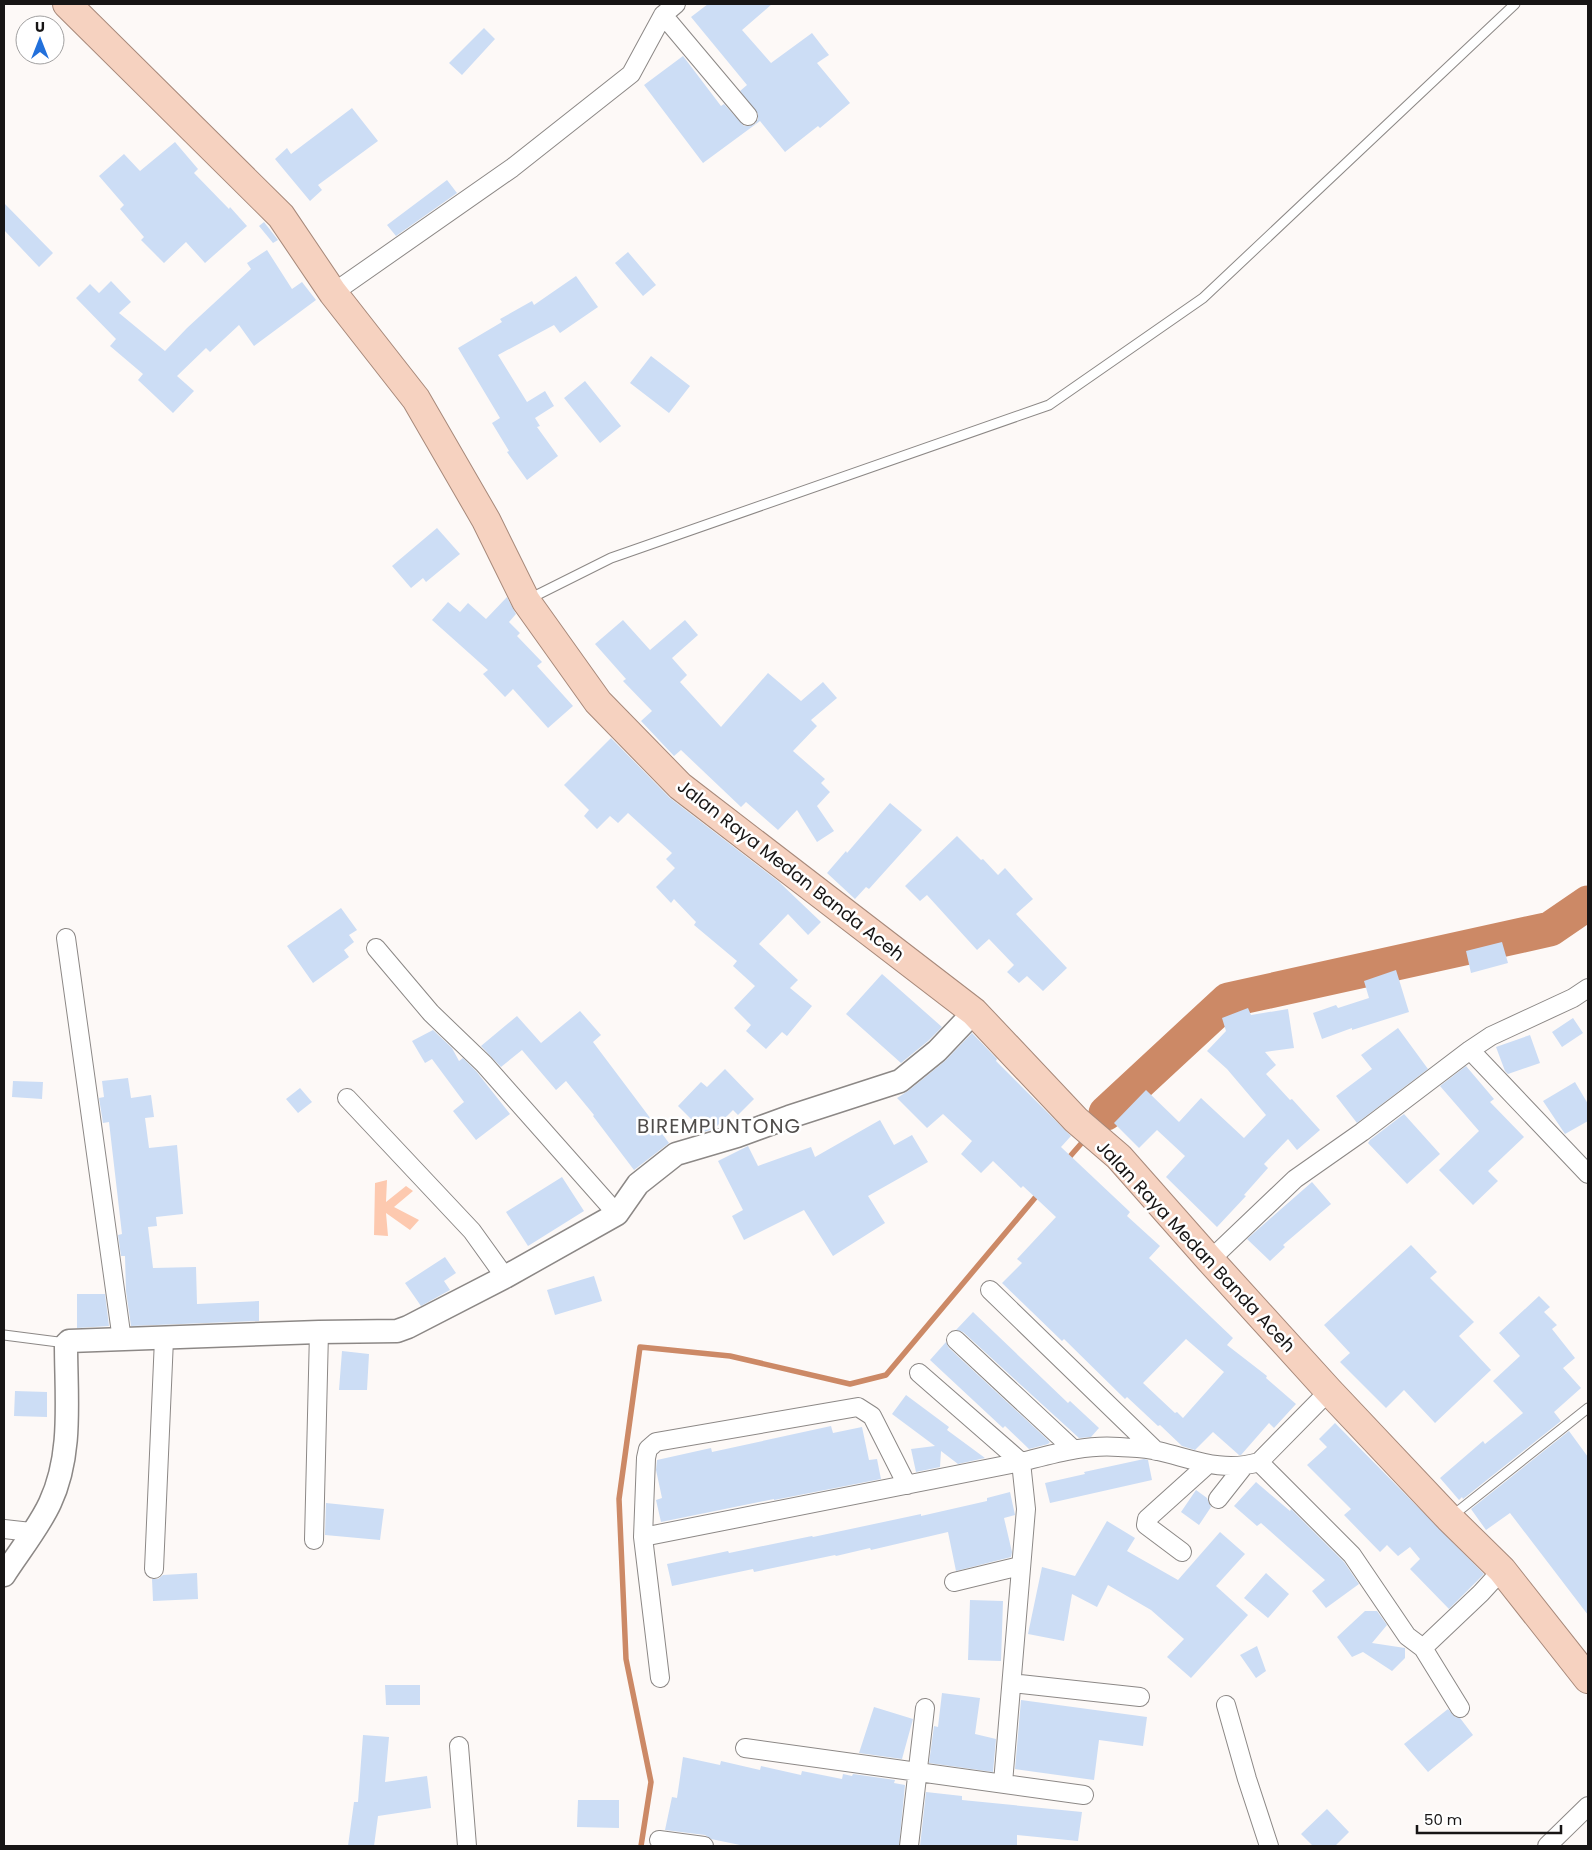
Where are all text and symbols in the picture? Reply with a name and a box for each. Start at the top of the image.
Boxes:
north arrow [15,15,65,65]
text: U [35,17,45,37]
street label: Jalan Raya Medan Banda Aceh [672,773,910,967]
district label: BIREMPUNTONG [637,1112,801,1140]
street label: Jalan Raya Medan Banda Aceh [1091,1134,1301,1358]
scale bar [1417,1802,1561,1834]
text: 50 m [1424,1809,1462,1830]

